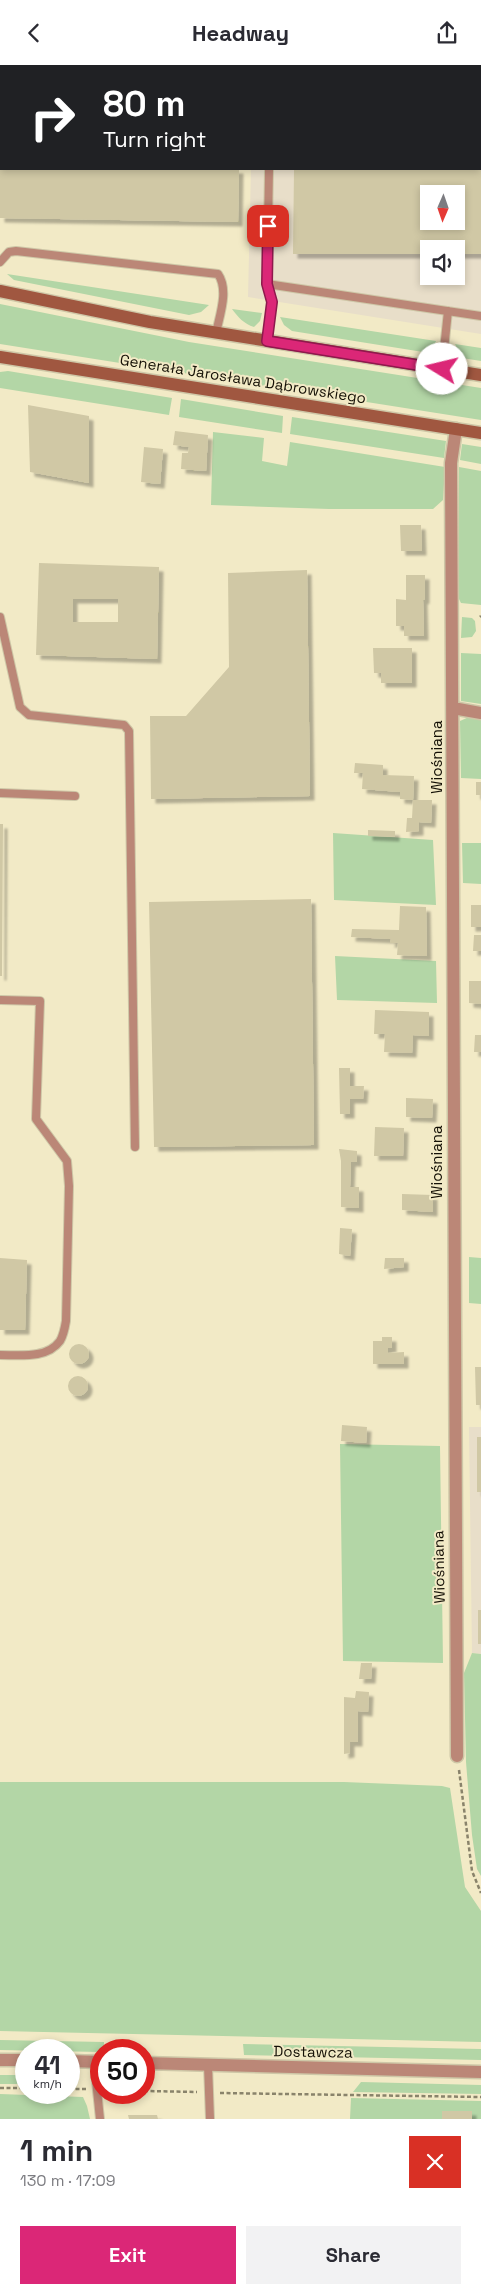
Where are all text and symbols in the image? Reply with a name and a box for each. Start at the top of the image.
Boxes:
icon: back [20,19,48,47]
text: Headway [192,19,289,47]
icon: share [433,19,461,47]
text: 80 m [103,82,185,126]
icon: right [20,85,85,150]
text: Turn right [103,125,206,153]
north arrow [420,185,465,230]
map controls [420,185,465,285]
pin [247,205,289,247]
icon: arrive [254,212,282,240]
button: sound [420,240,465,285]
position arrow [415,342,467,394]
street label: Generała Jarosława Dąbrowskiego [119,350,368,407]
street label: Wiośniana [427,720,446,794]
street label: Wiośniana [427,1125,446,1199]
street label: Wiośniana [428,1530,449,1604]
speed limit sign: 50 [90,2039,155,2104]
street label: Dostawcza [273,2041,353,2062]
text: 41 [34,2049,61,2081]
text: km/h [33,2076,62,2092]
text: 1 min [20,2131,93,2170]
button: close [409,2136,461,2188]
text: 130 m · 17:09 [20,2170,116,2191]
button: Exit [20,2226,236,2284]
button: Share [246,2226,461,2284]

